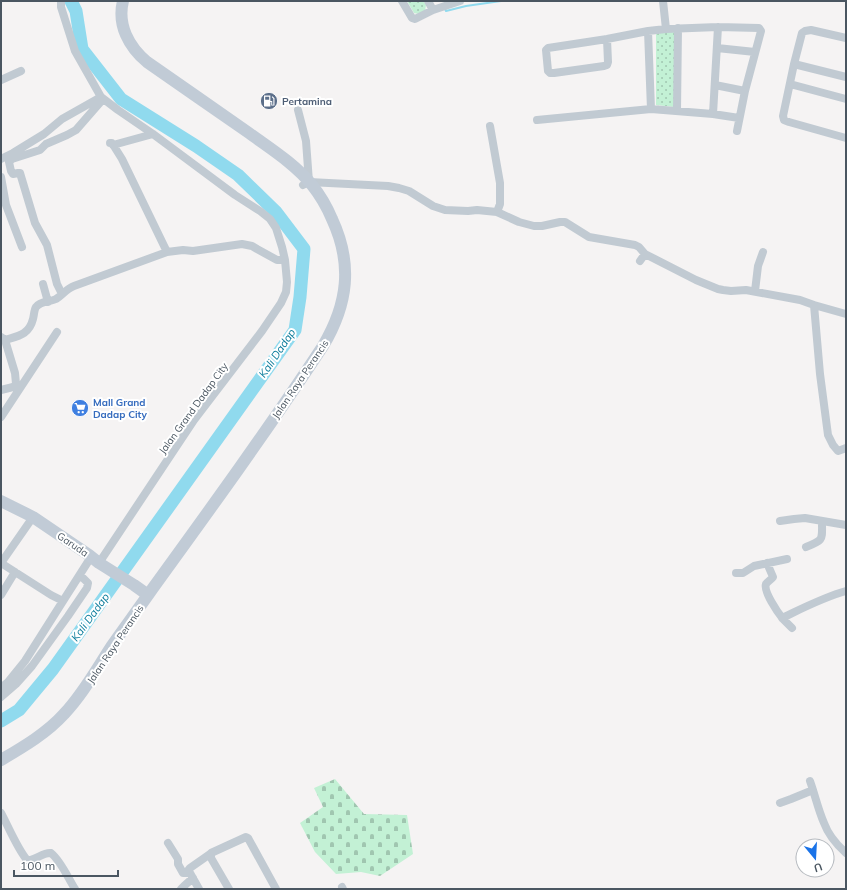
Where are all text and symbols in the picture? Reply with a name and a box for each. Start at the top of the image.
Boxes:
fuel station icon: Pertamina [259,91,279,111]
place label: Pertamina [282,95,332,108]
water label: Kali Dadap [255,325,299,380]
street label: Jalan Raya Perancis [269,337,332,421]
street label: Jalan Grand Dadap City [156,360,231,456]
place label: Mall Grand Dadap City [93,396,147,421]
supermarket icon: Mall Grand Dadap City [70,398,90,418]
street label: Garuda [55,529,91,560]
water label: Kali Dadap [68,590,112,644]
street label: Jalan Raya Perancis [84,602,147,686]
north arrow [795,838,835,878]
scale bar [14,852,118,878]
text: 100 m [20,858,55,873]
text: U [812,860,824,875]

